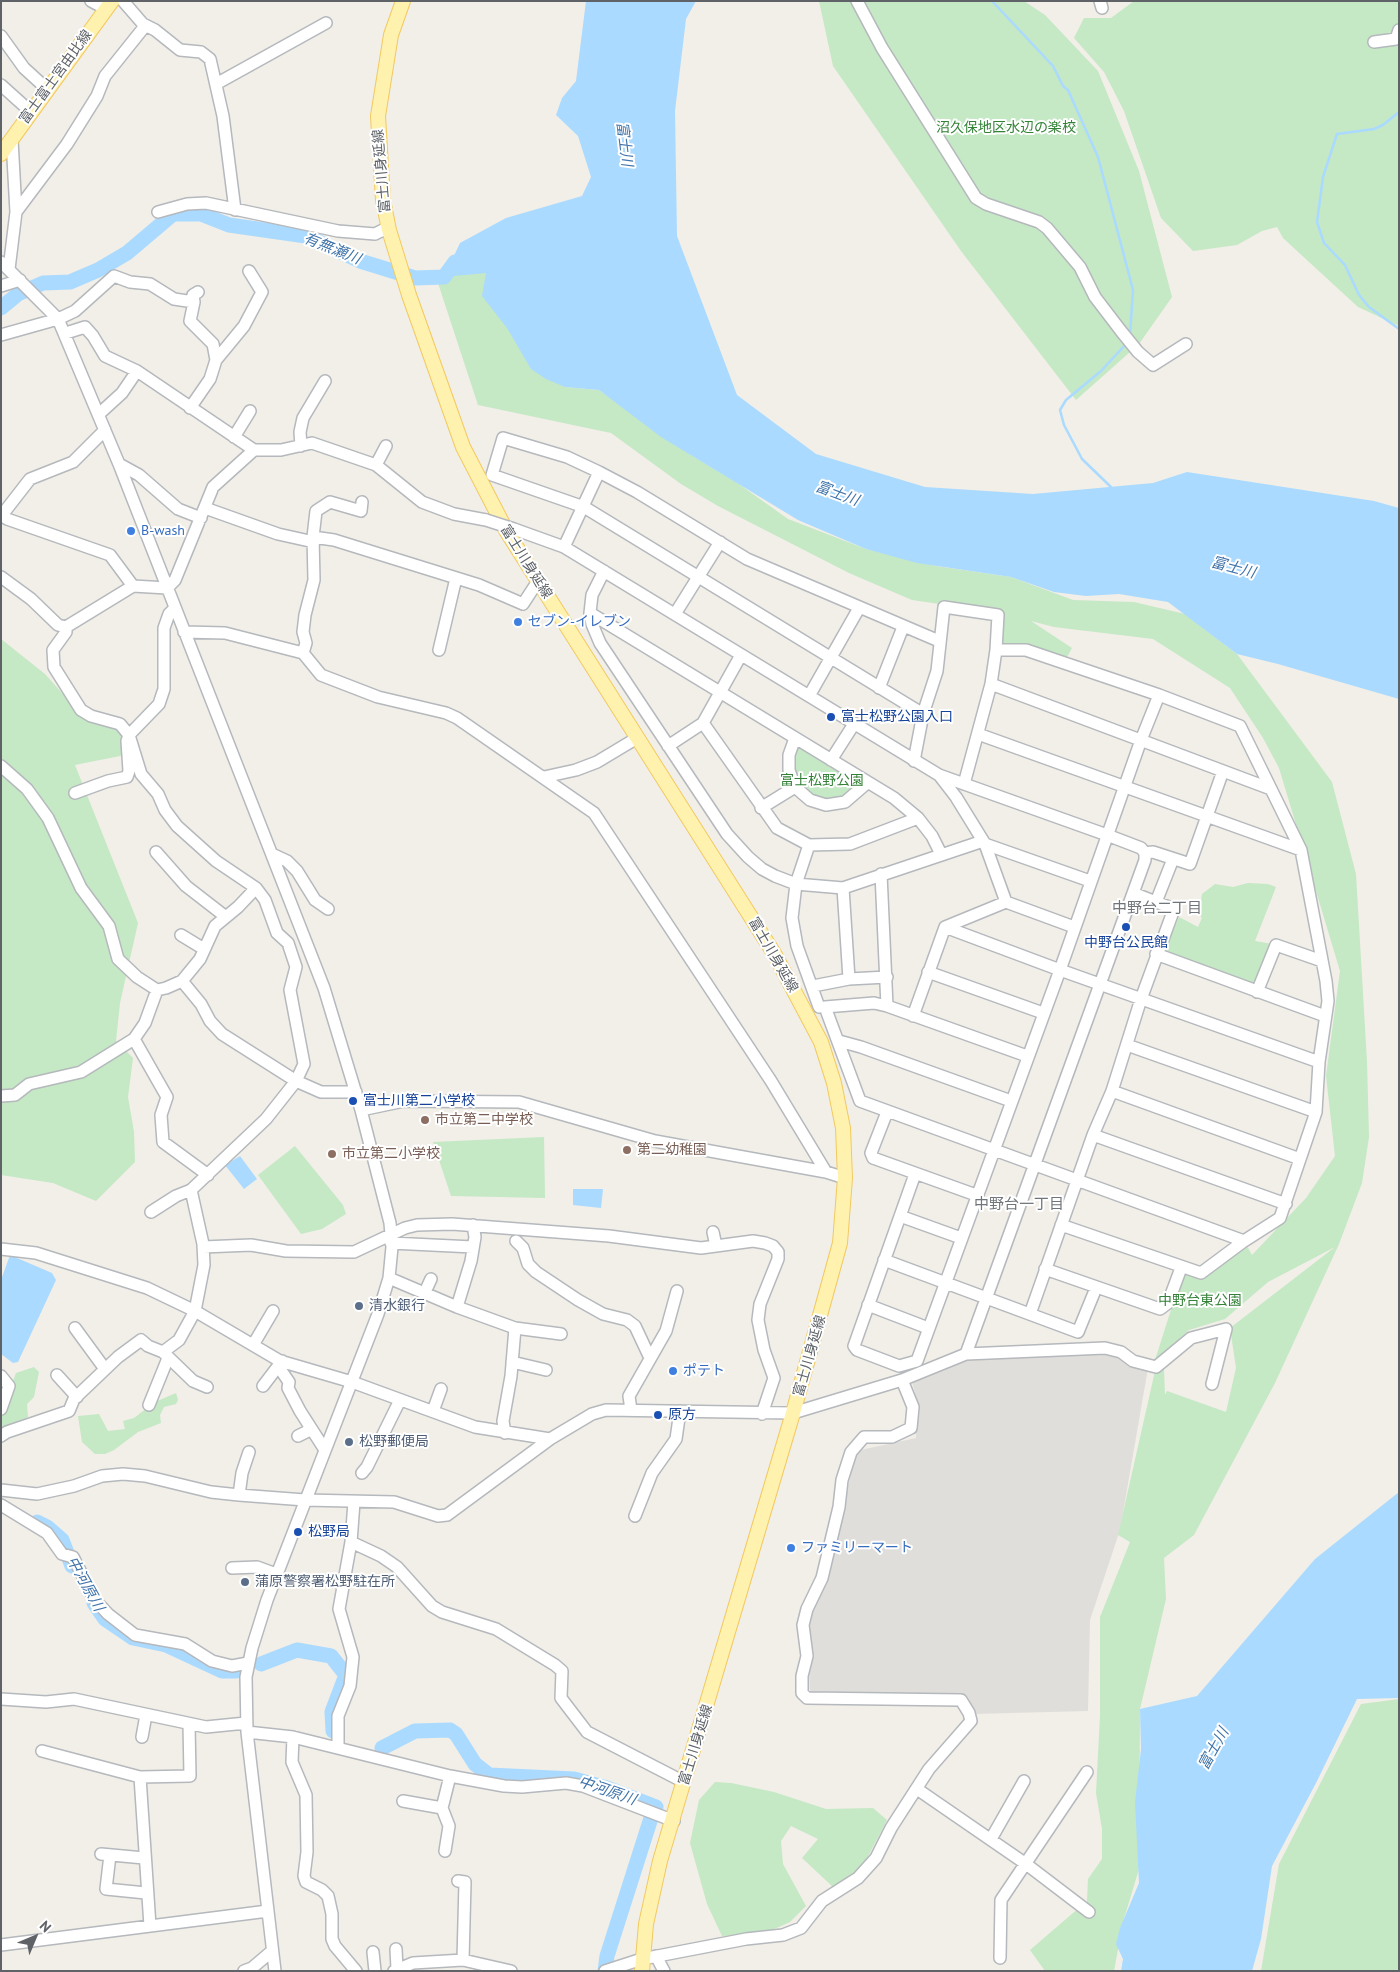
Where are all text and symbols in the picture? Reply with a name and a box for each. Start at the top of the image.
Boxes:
street label: 富士富士宮由比線 [16,27,96,127]
park label: 沼久保地区水辺の楽校 [936,120,1076,136]
water label: 富士川 [612,121,636,167]
street label: 富士川身延線 [370,128,394,214]
water label: 有無瀬川 [301,229,363,269]
water label: 富士川 [813,478,861,510]
street label: 富士川身延線 [497,522,555,602]
place label: B-wash [141,523,185,539]
marker: B-wash [125,525,137,537]
water label: 富士川 [1209,553,1257,583]
place label: セブン-イレブン [528,614,631,630]
marker: セブン-イレブン [512,616,524,628]
place label: 富士松野公園入口 [841,709,953,725]
marker: 富士松野公園入口 [825,711,837,723]
park label: 富士松野公園 [780,773,864,789]
district label: 中野台二丁目 [1112,900,1202,918]
street label: 富士川身延線 [745,914,801,996]
marker: 中野台公民館 [1120,921,1132,933]
place label: 中野台公民館 [1084,935,1168,951]
place label: 富士川第二小学校 [363,1093,475,1109]
marker: 富士川第二小学校 [347,1095,359,1107]
place label: 市立第二中学校 [435,1112,533,1128]
marker: 市立第二中学校 [419,1114,431,1126]
place label: 第二幼稚園 [637,1142,707,1158]
marker: 第二幼稚園 [621,1144,633,1156]
place label: 市立第二小学校 [342,1146,440,1162]
marker: 市立第二小学校 [326,1148,338,1160]
district label: 中野台一丁目 [974,1196,1064,1214]
park label: 中野台東公園 [1158,1293,1242,1309]
place label: 清水銀行 [369,1298,425,1314]
marker: 清水銀行 [353,1300,365,1312]
street label: 富士川身延線 [790,1313,830,1399]
place label: ポテト [683,1363,725,1379]
marker: ポテト [667,1365,679,1377]
place label: 原方 [668,1407,696,1423]
marker: 原方 [652,1409,664,1421]
place label: 松野郵便局 [359,1434,429,1450]
marker: 松野郵便局 [343,1436,355,1448]
place label: 松野局 [308,1524,350,1540]
marker: 松野局 [292,1526,304,1538]
place label: ファミリーマート [801,1540,913,1556]
marker: ファミリーマート [785,1542,797,1554]
water label: 中河原川 [63,1553,107,1615]
place label: 蒲原警察署松野駐在所 [255,1574,395,1590]
marker: 蒲原警察署松野駐在所 [239,1576,251,1588]
street label: 富士川身延線 [676,1702,716,1788]
water label: 富士川 [1195,1725,1233,1773]
water label: 中河原川 [576,1773,638,1809]
north arrow [10,1912,60,1962]
text: N [36,1917,55,1936]

